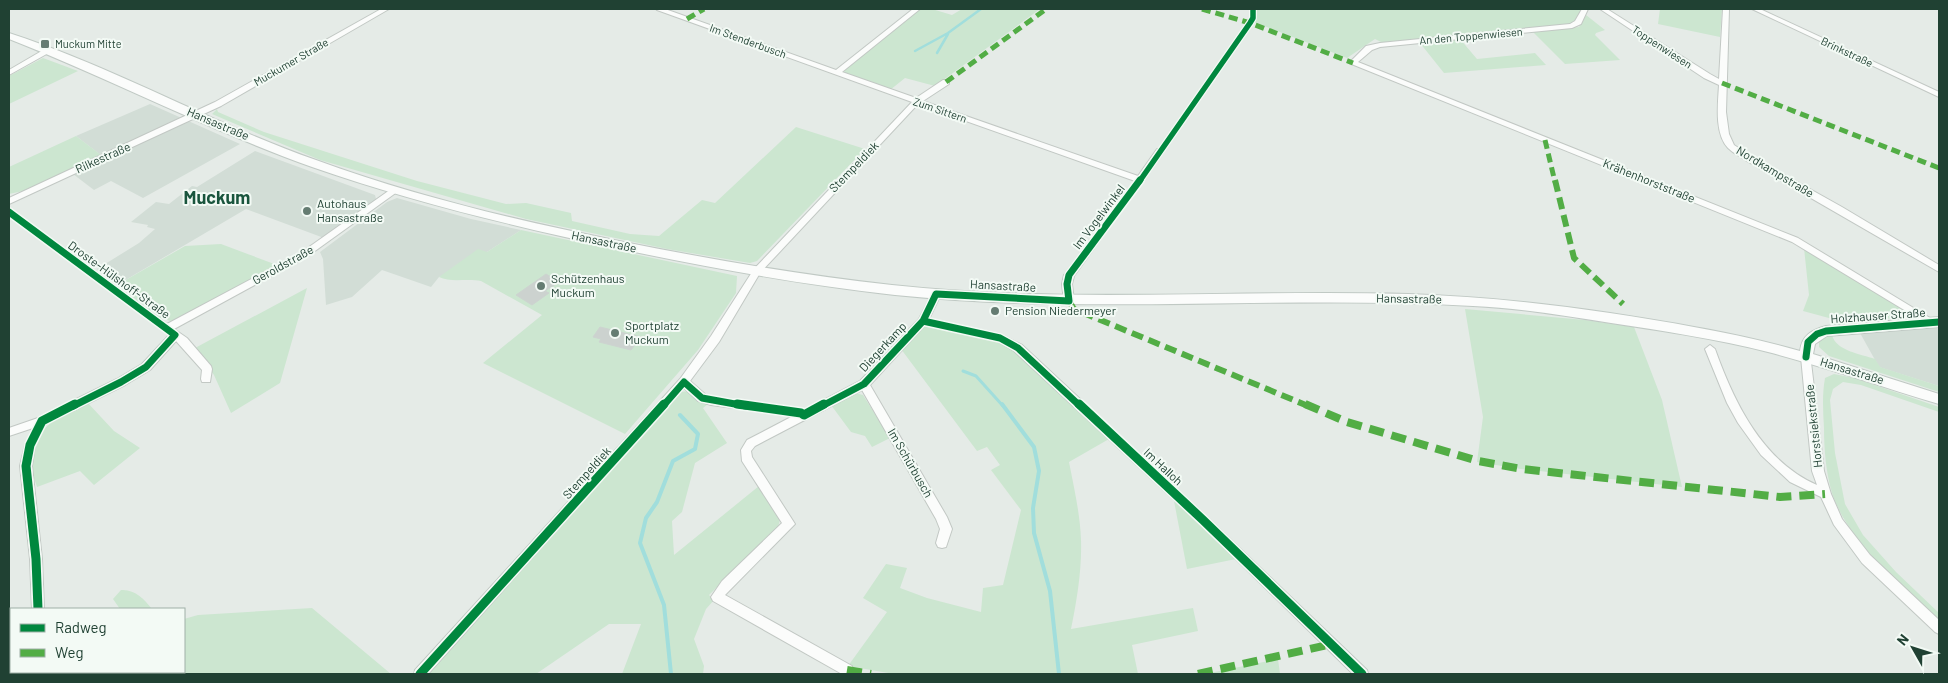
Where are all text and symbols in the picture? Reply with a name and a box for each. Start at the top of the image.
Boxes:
street label: Im Stenderbusch [708,21,788,60]
street label: Toppenwiesen [1630,22,1695,71]
street label: An den Toppenwiesen [1419,25,1523,46]
street label: Brinkstraße [1819,34,1875,69]
street label: Muckumer Straße [251,35,330,88]
place label: Muckum Mitte [55,37,122,50]
marker: Muckum Mitte [39,38,51,50]
street label: Zum Sittern [912,94,969,125]
street label: Hansastraße [185,104,252,142]
street label: Stempeldiek [826,138,881,195]
street label: Rilkestraße [73,139,132,175]
street label: Nordkampstraße [1734,143,1817,200]
street label: Krähenhorststraße [1601,155,1697,205]
street label: Im Vogelwinkel [1069,181,1127,251]
district label: Muckum [184,186,250,208]
place label: Autohaus Hansastraße [317,196,383,224]
marker: Autohaus Hansastraße [301,205,313,217]
street label: Hansastraße [570,227,638,255]
street label: Droste-Hülshoff-Straße [66,237,173,321]
street label: Geroldstraße [250,242,315,287]
place label: Schützenhaus Muckum [551,271,625,299]
street label: Hansastraße [970,276,1036,294]
marker: Schützenhaus Muckum [535,280,547,292]
street label: Hansastraße [1376,290,1442,306]
place label: Pension Niedermeyer [1005,303,1117,317]
marker: Pension Niedermeyer [989,305,1001,317]
street label: Holzhauser Straße [1830,305,1926,325]
place label: Sportplatz Muckum [625,318,679,346]
street label: Diegerkamp [856,319,909,374]
marker: Sportplatz Muckum [609,327,621,339]
street label: Hansastraße [1819,354,1886,386]
street label: Horstsiekstraße [1802,384,1824,468]
street label: Im Schürbusch [885,425,936,500]
street label: Stempeldiek [559,443,613,501]
street label: Im Halloh [1141,445,1186,488]
legend [10,608,185,673]
text: Radweg [55,618,107,636]
north arrow [1888,623,1938,673]
text: N [1893,631,1912,648]
text: Weg [55,643,83,661]

